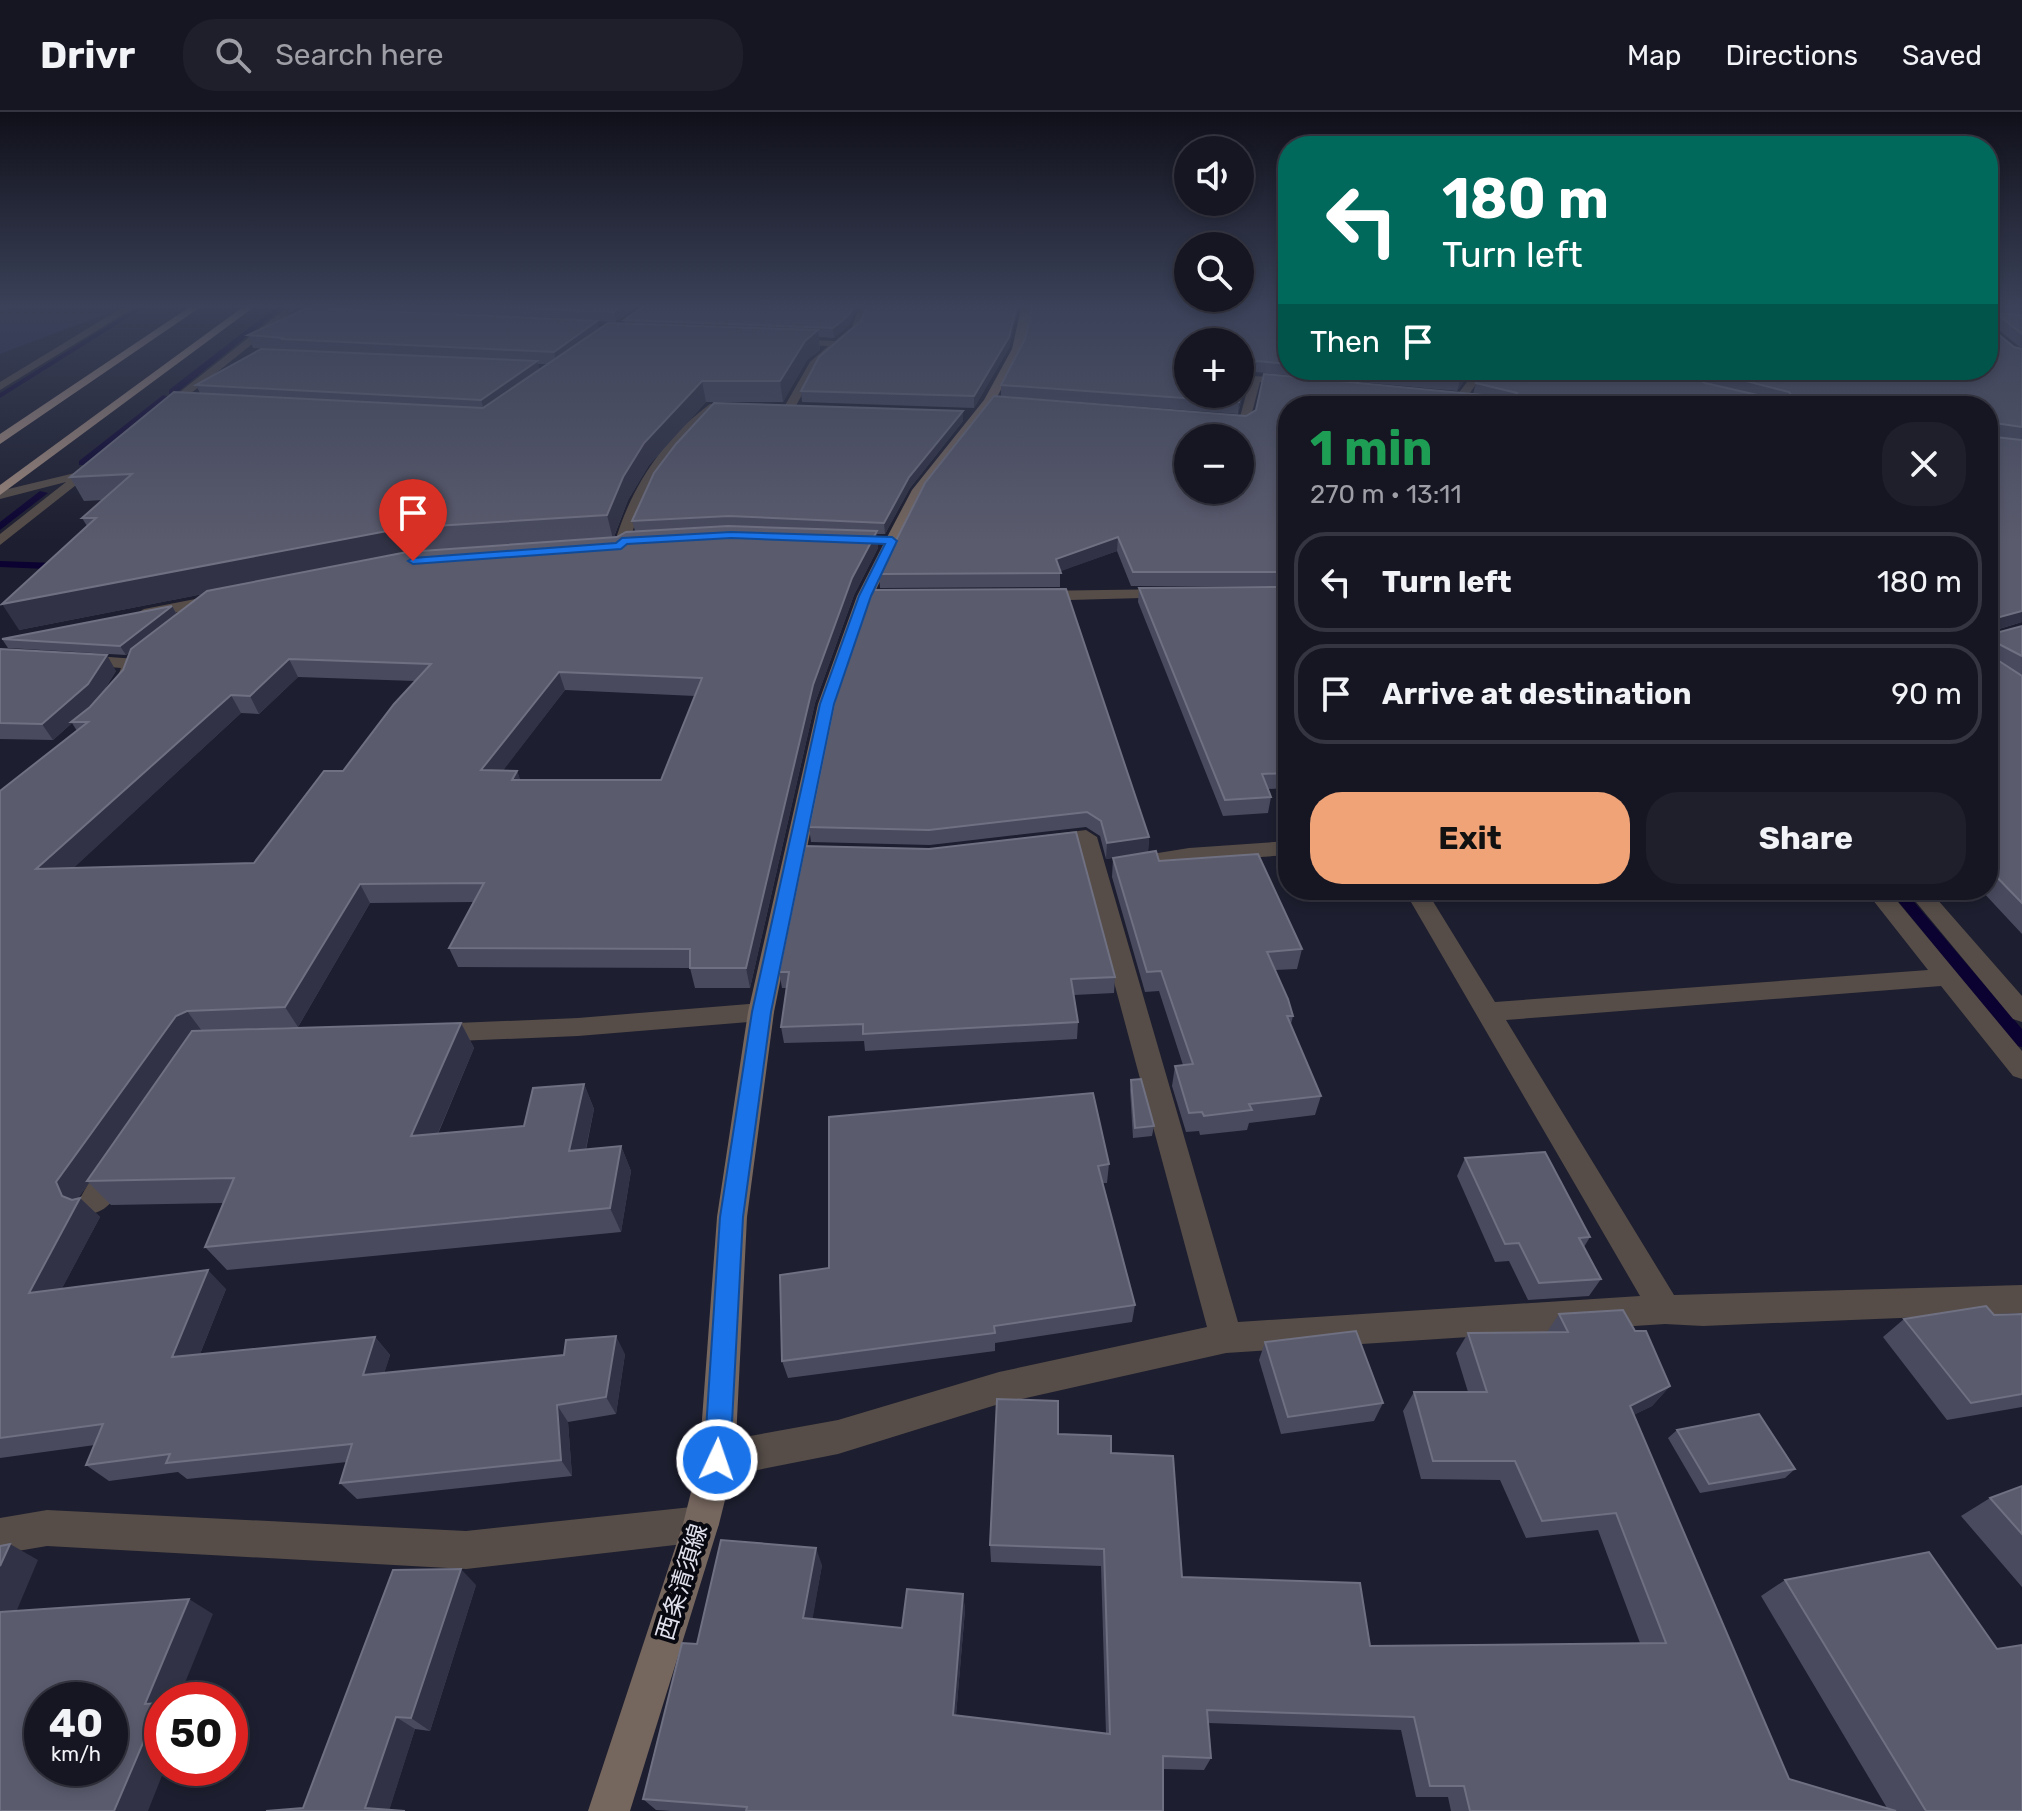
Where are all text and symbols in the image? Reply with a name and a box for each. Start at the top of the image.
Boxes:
search box [183,19,743,91]
text: Drivr [40,32,135,78]
icon: search [211,33,255,77]
text: Search here [275,37,444,73]
text: Map [1627,39,1681,72]
text: Directions [1725,39,1858,72]
text: Saved [1902,39,1982,72]
map controls [1174,136,1254,504]
button: sound [1174,136,1254,216]
text: 180 m [1442,166,1609,232]
icon: left [1310,168,1414,272]
button: search [1174,232,1254,312]
text: Turn left [1442,233,1583,276]
icon: arrive [1396,320,1440,364]
text: Then [1310,324,1380,360]
button: + [1174,328,1254,408]
text: 1 min [1310,420,1433,477]
button: close [1882,422,1966,506]
button: − [1174,424,1254,504]
pin [379,479,447,561]
text: 270 m · 13:11 [1310,479,1462,510]
icon: arrive [391,491,435,535]
icon: left [1314,560,1358,604]
text: Turn left [1382,564,1512,600]
text: 180 m [1877,564,1962,600]
icon: arrive [1314,672,1358,716]
text: Arrive at destination [1382,676,1692,712]
text: 90 m [1891,676,1962,712]
button: Exit [1310,792,1630,884]
button: Share [1646,792,1966,884]
position arrow [675,1418,759,1502]
street label: 西条清須線 [651,1521,713,1643]
speed limit sign: 50 [144,1682,248,1786]
text: 40 [49,1700,103,1747]
text: km/h [51,1742,101,1766]

